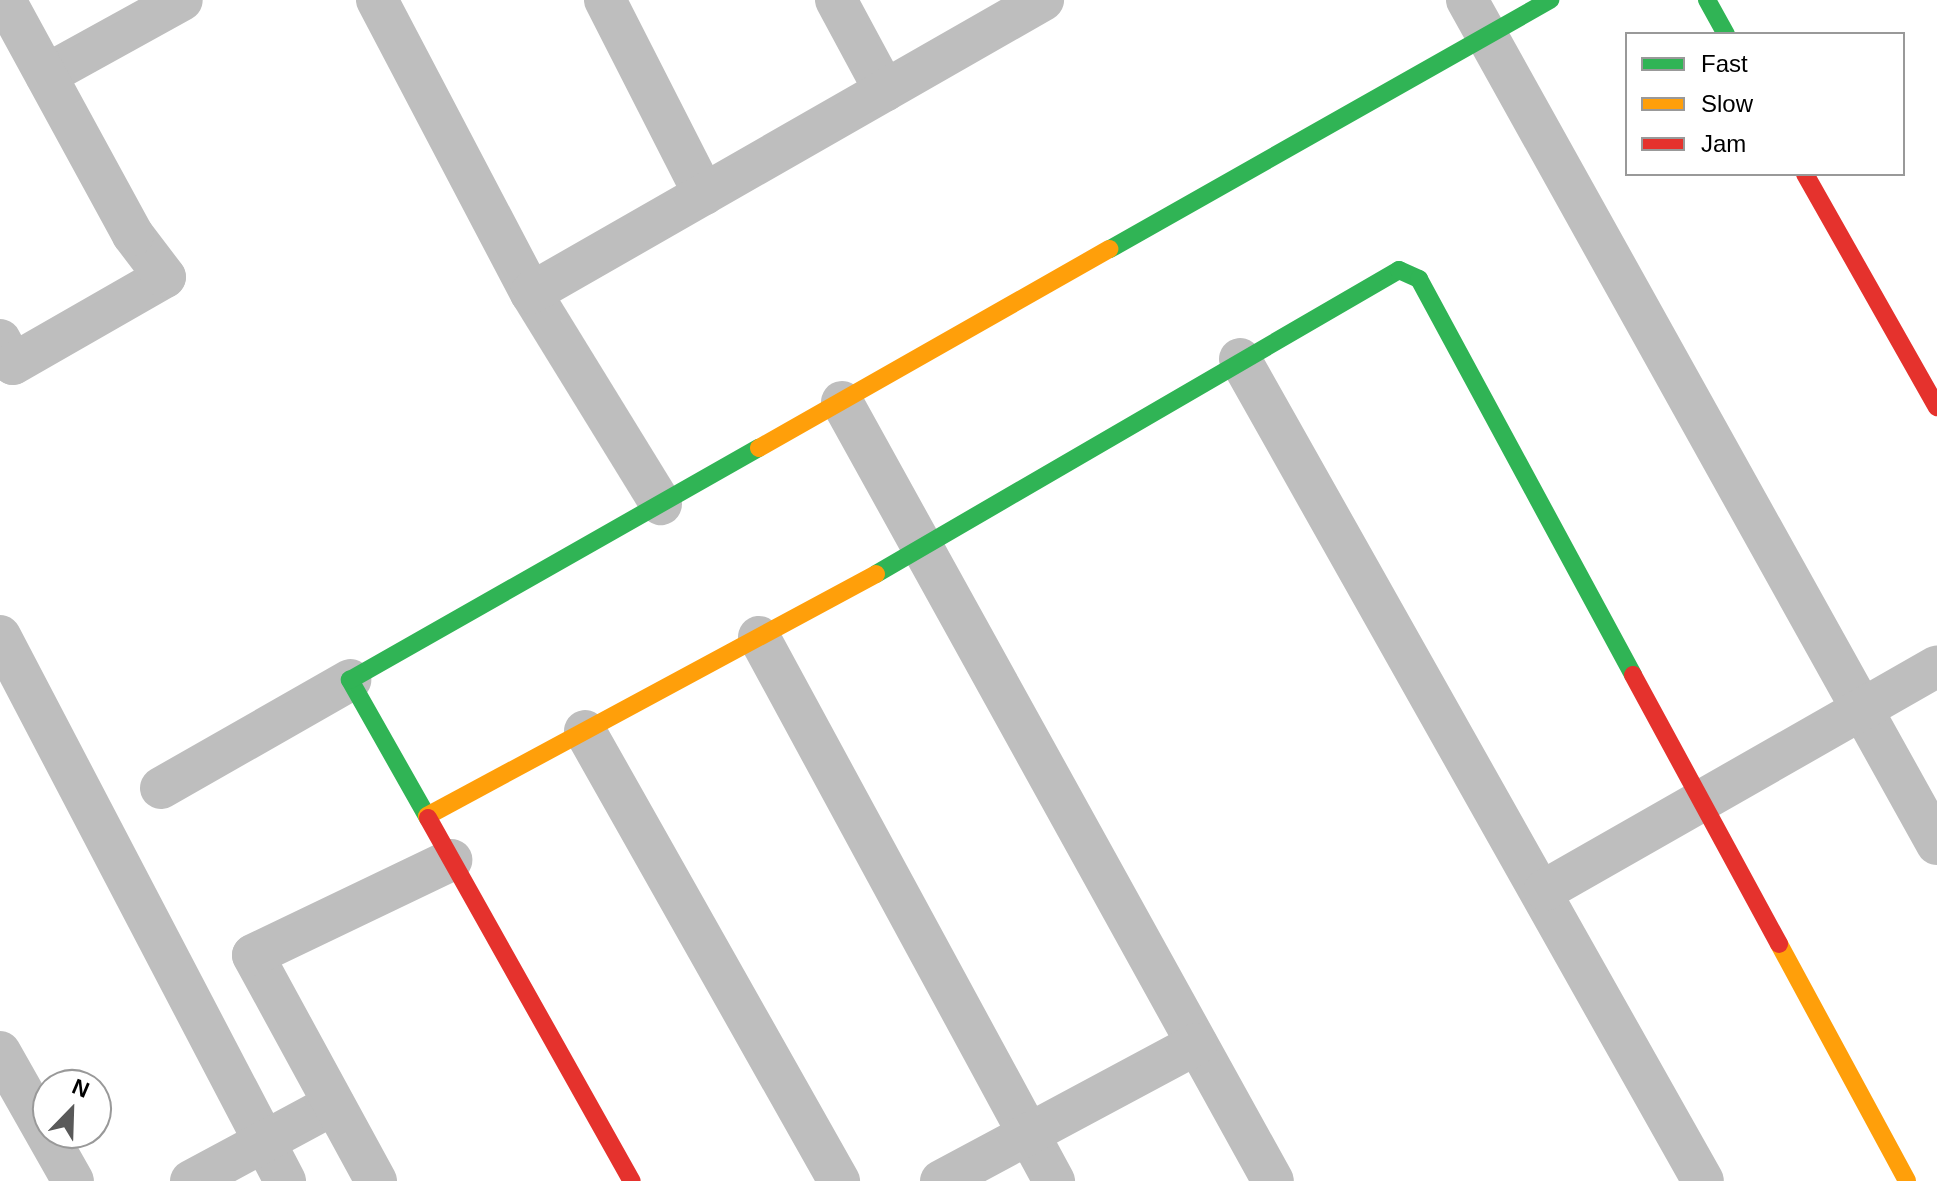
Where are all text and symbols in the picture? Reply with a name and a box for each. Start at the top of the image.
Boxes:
legend [1625,32,1905,176]
text: Fast [1701,50,1748,77]
text: Slow [1701,90,1753,117]
text: Jam [1701,130,1746,157]
north arrow [32,1069,112,1149]
text: N [69,1074,93,1103]

